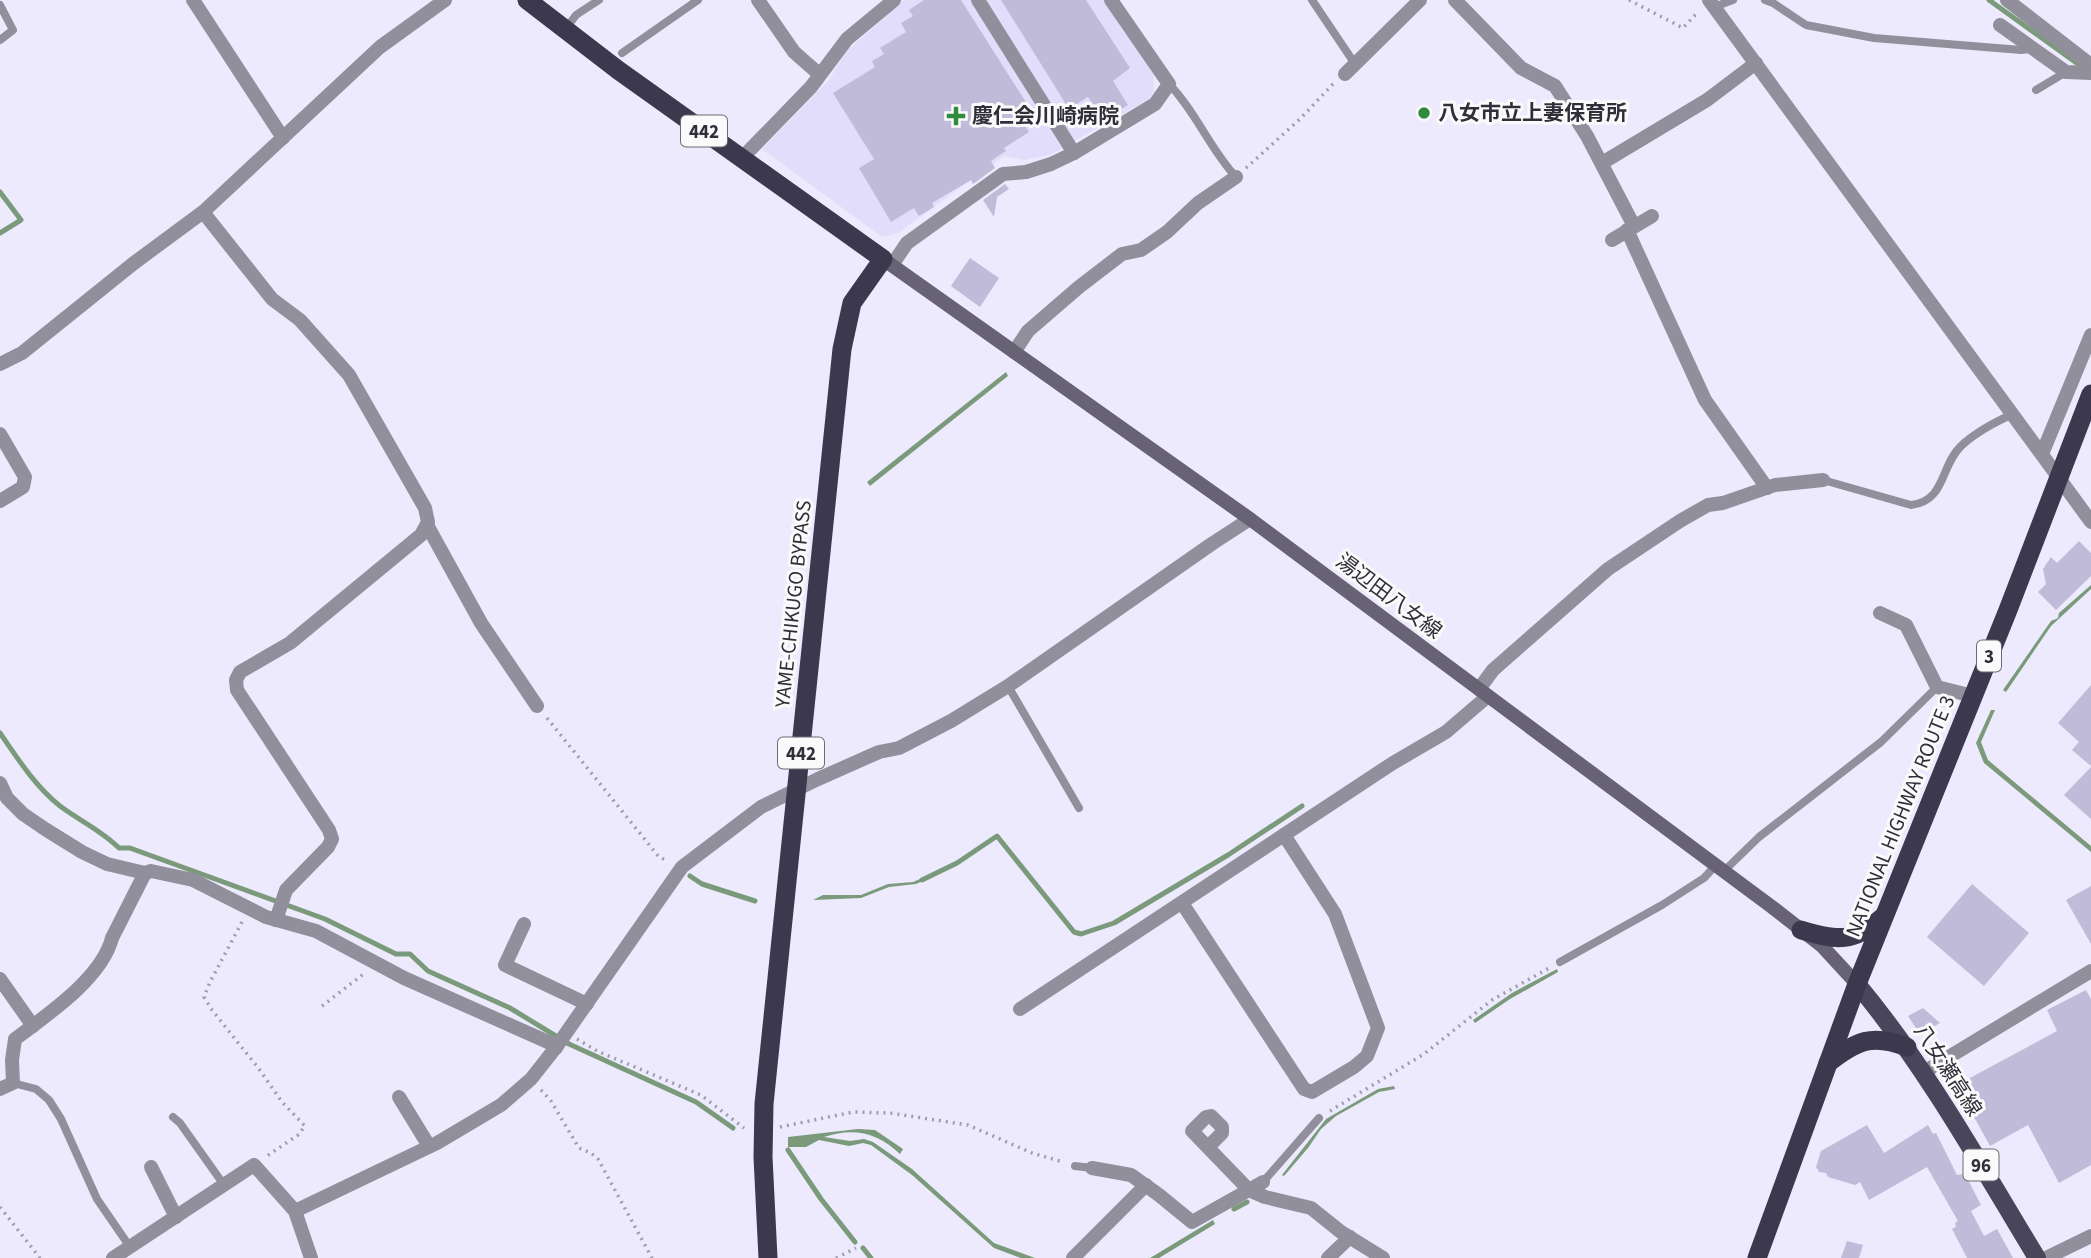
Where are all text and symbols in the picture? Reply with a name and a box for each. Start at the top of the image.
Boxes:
place label: 八女市立上妻保育所 [1438,98,1627,128]
place label: 慶仁会川崎病院 [972,101,1119,131]
marker: 八女市立上妻保育所 [1416,105,1432,121]
marker: 慶仁会川崎病院 [946,106,966,126]
road number: 442 [681,116,727,146]
street label: YAME-CHIKUGO BYPASS [767,499,819,710]
street label: 湯辺田八女線 [1330,546,1448,646]
road number: 3 [1977,640,2001,671]
street label: NATIONAL HIGHWAY ROUTE 3 [1838,691,1962,941]
road number: 442 [778,738,824,768]
street label: 八女瀬高線 [1907,1018,1989,1122]
road number: 96 [1964,1149,1998,1180]

